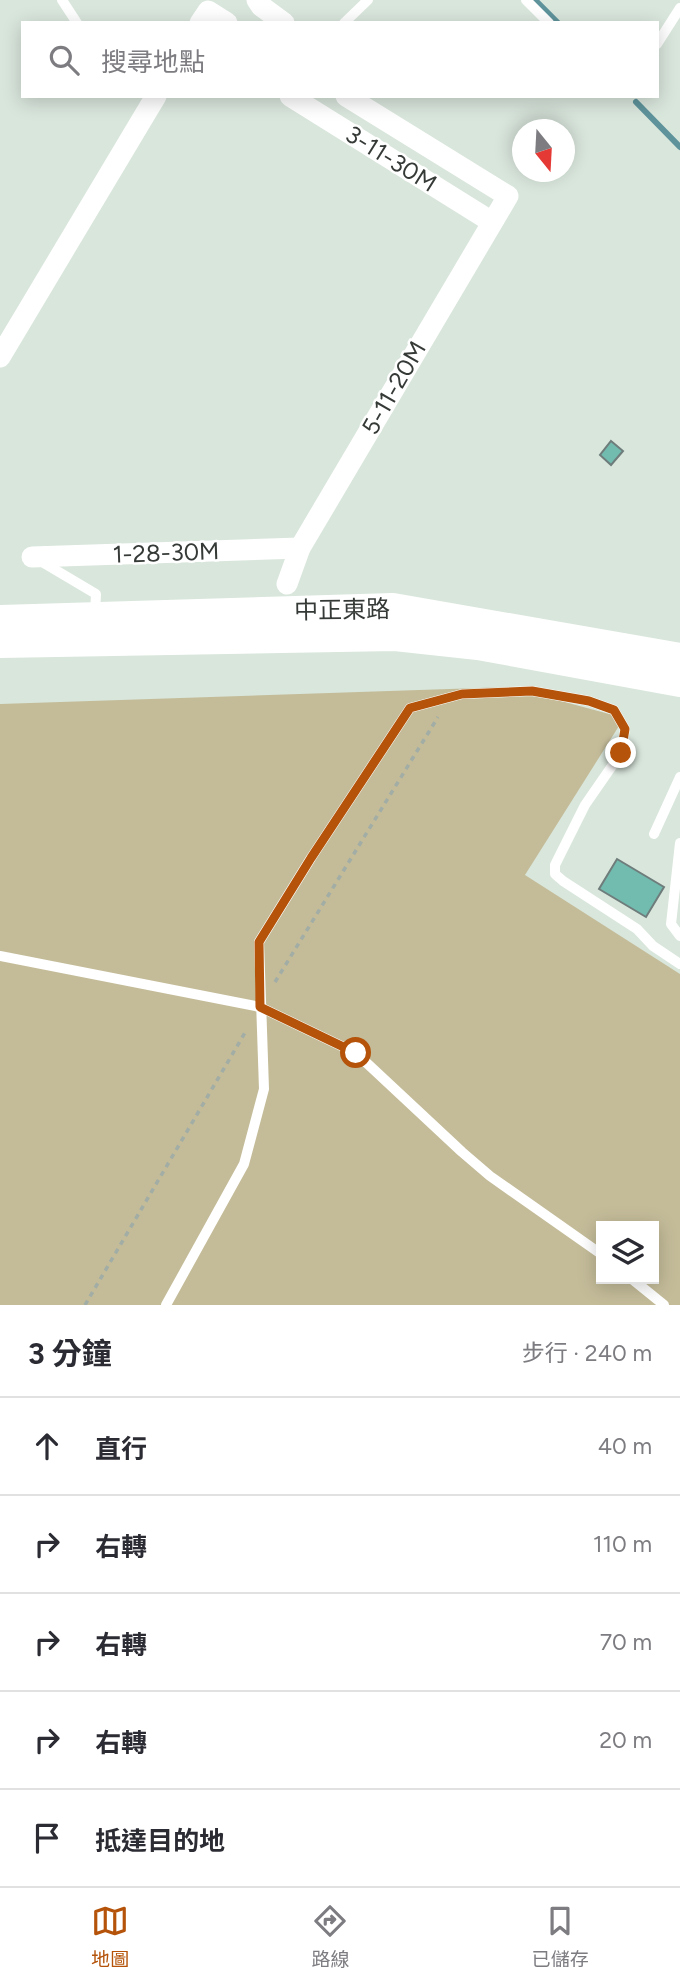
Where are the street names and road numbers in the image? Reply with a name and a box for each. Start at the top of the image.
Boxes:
street label: 3-11-30M [340,119,442,198]
street label: 5-11-20M [355,336,432,439]
street label: 1-28-30M [112,536,220,569]
street label: 中正東路 [294,594,390,625]

